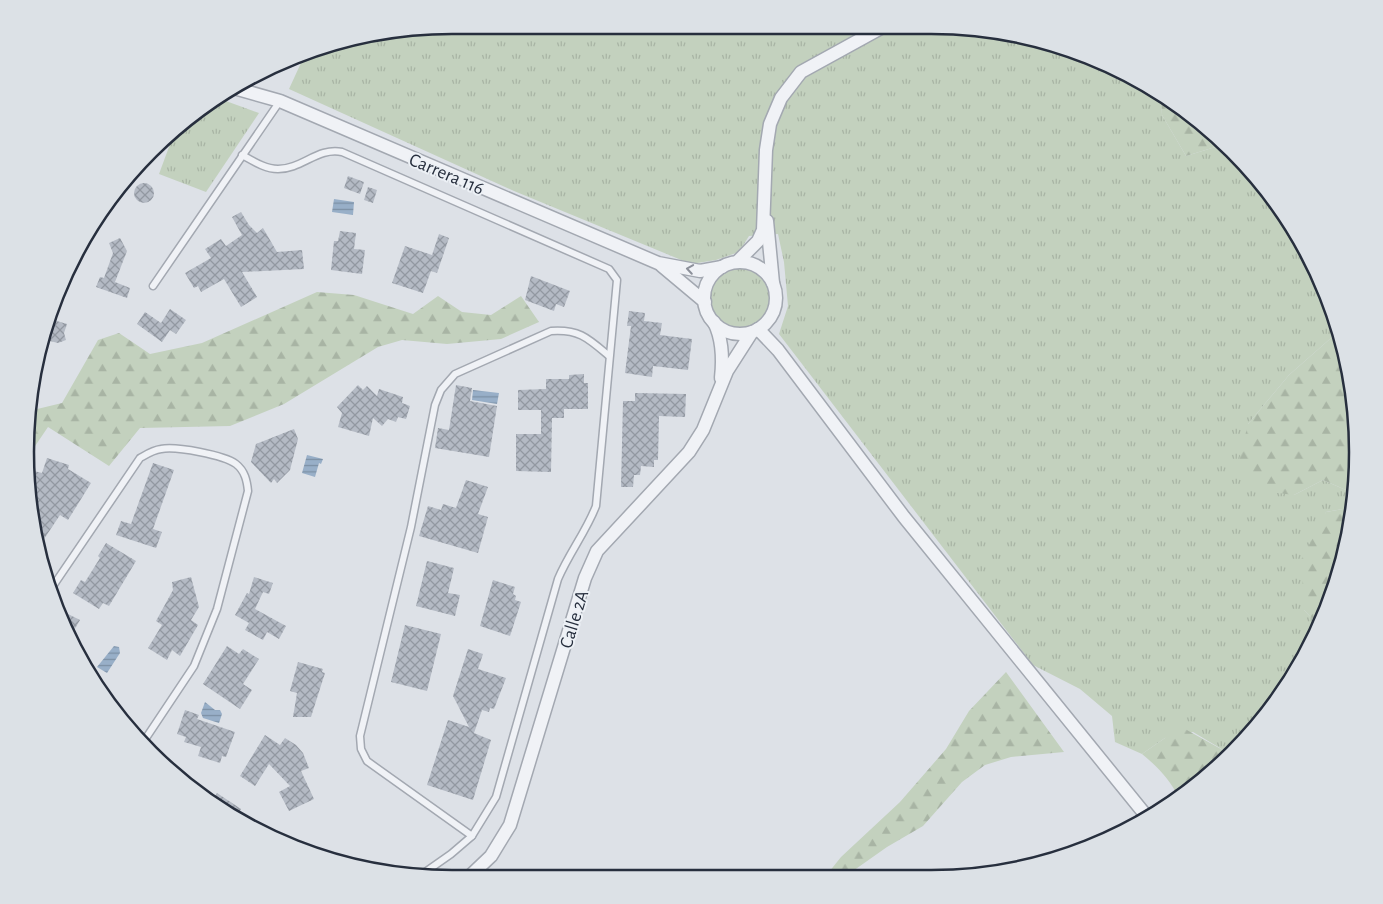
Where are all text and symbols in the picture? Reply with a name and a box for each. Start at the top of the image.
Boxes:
street label: Carrera 116 [406,150,487,199]
one-way arrow [686,264,694,275]
street label: Calle 2A [557,588,592,651]

